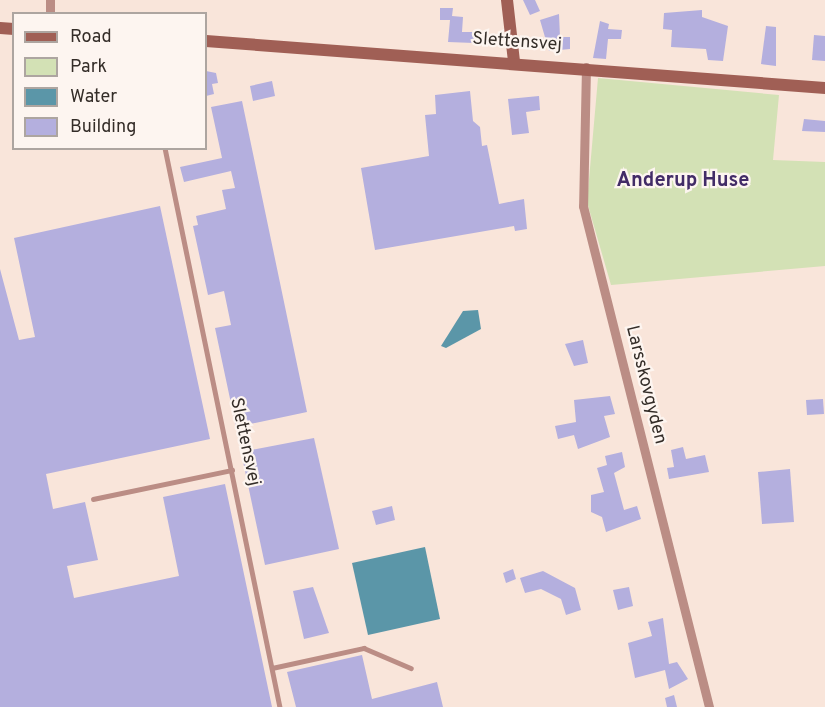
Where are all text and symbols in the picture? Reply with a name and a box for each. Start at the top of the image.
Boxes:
legend [12,12,207,150]
text: Road [70,26,112,49]
street label: Slettensvej [472,29,562,57]
text: Park [70,56,107,79]
text: Water [70,86,117,109]
text: Building [70,116,136,139]
district label: Anderup Huse [617,169,749,193]
street label: Larsskovgyden [620,323,670,447]
street label: Slettensvej [224,396,264,488]

